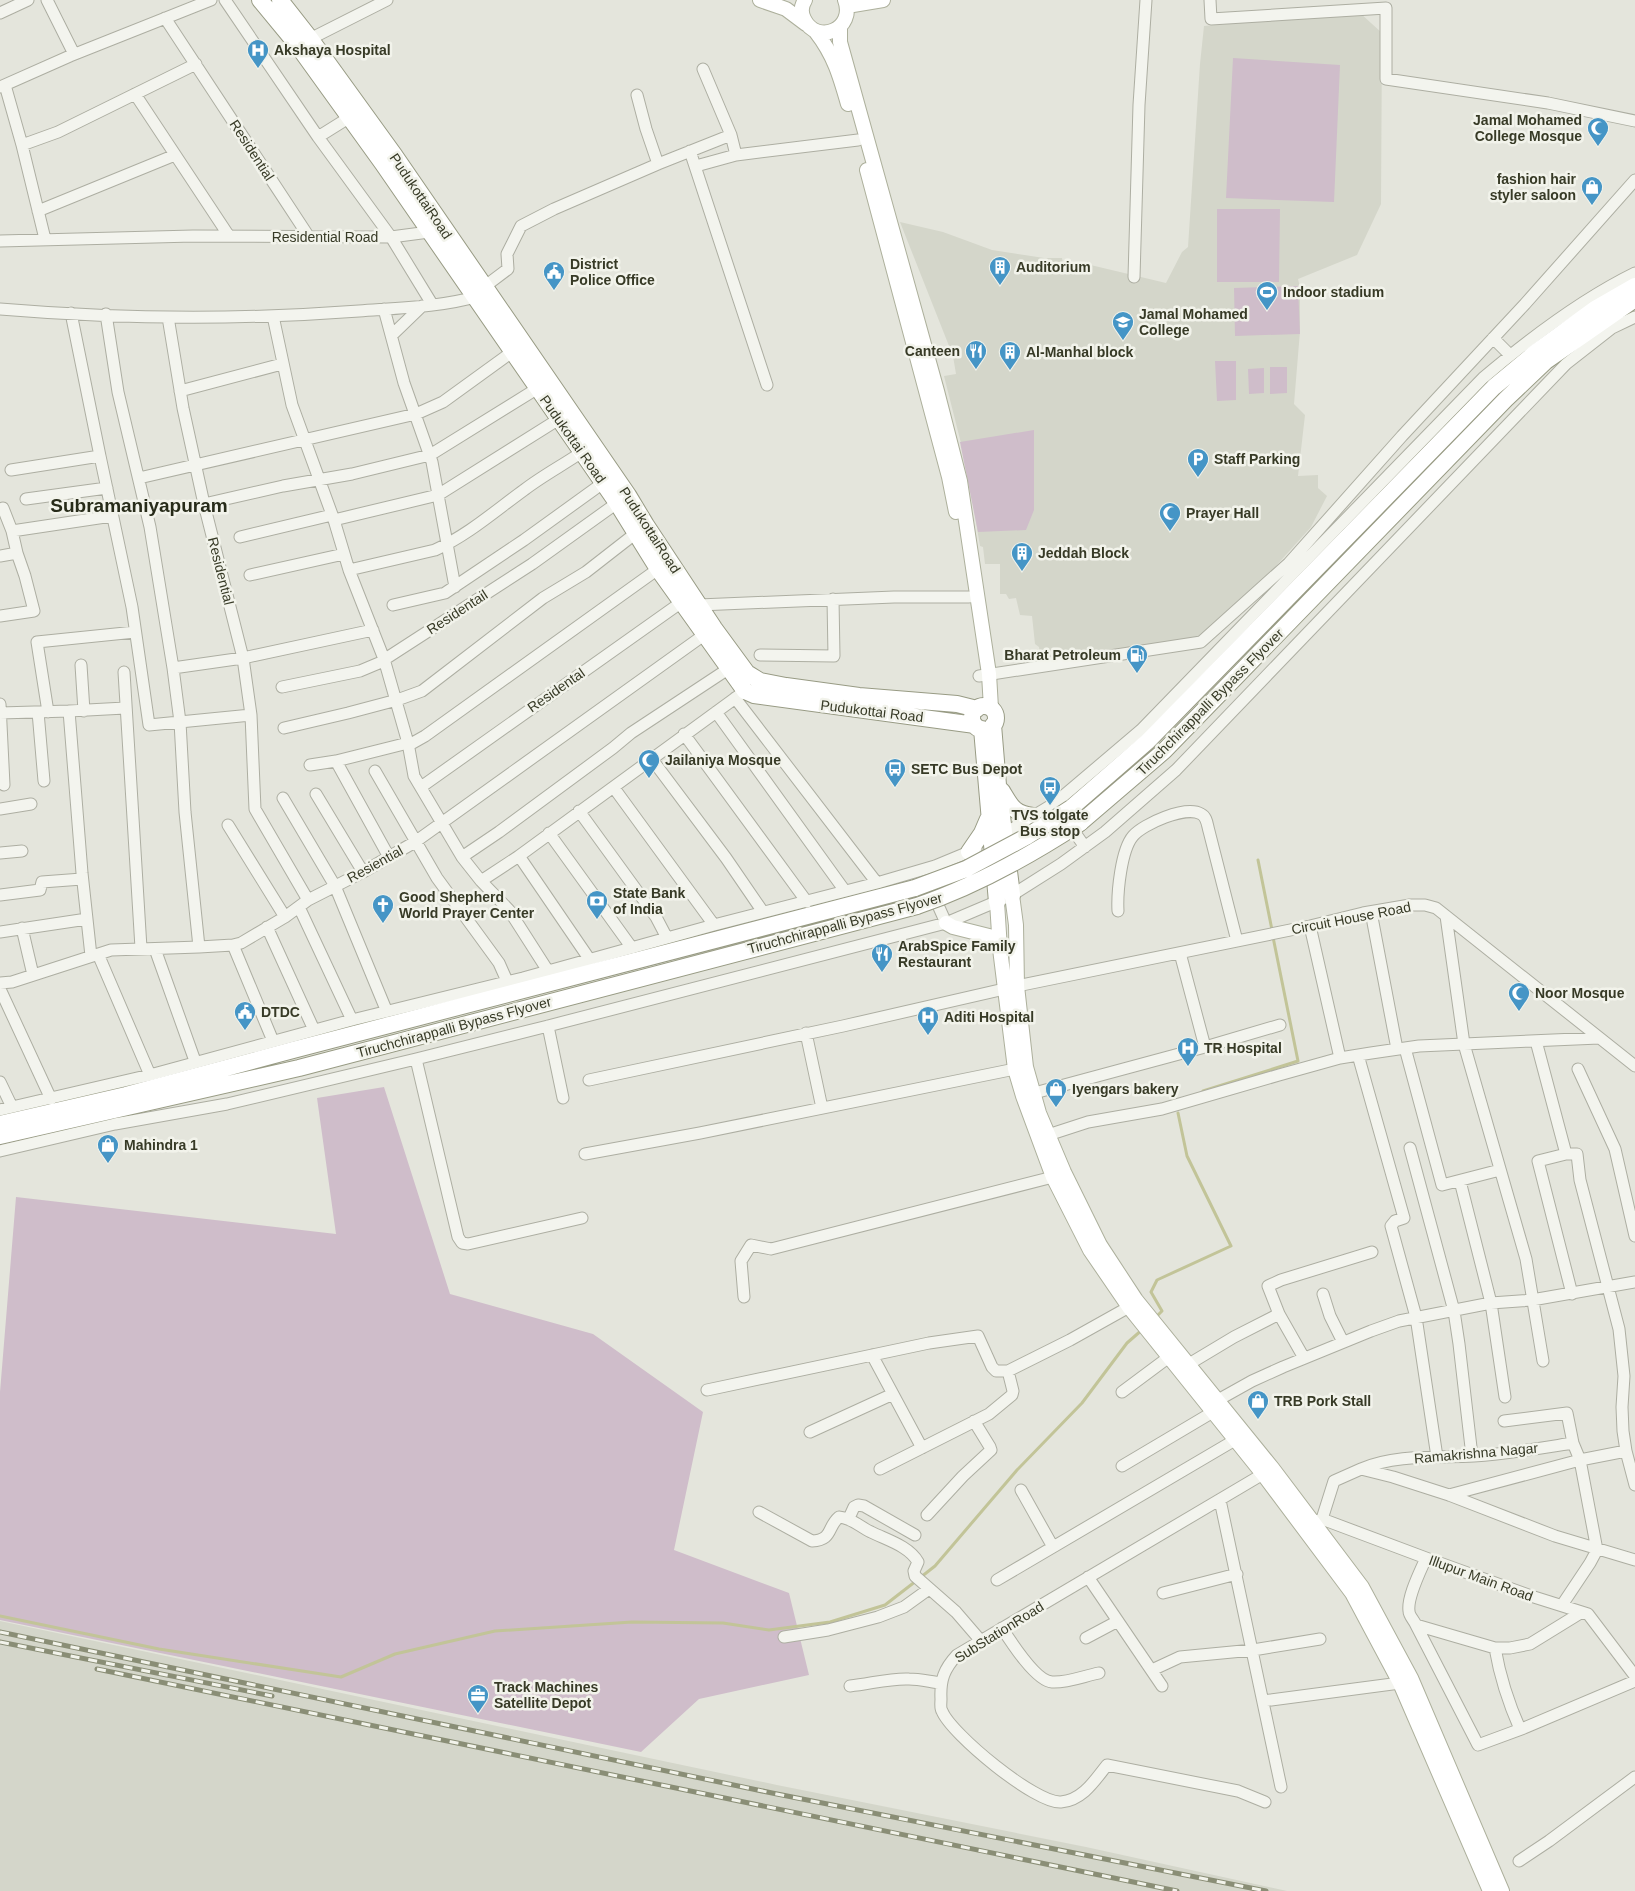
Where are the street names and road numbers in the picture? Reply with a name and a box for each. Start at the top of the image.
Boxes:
street label: Residential [226,117,278,183]
street label: PudukottaiRoad [387,150,455,242]
street label: Residential Road [272,229,378,245]
street label: Pudukottai Road [537,392,609,486]
street label: PudukottaiRoad [616,484,684,576]
street label: Residential [205,535,237,607]
street label: Residentail [424,586,490,638]
street label: Tiruchchirappalli Bypass Flyover [1133,625,1287,779]
street label: Residental [524,664,588,716]
street label: Pudukottai Road [820,697,924,725]
street label: Resiential [344,842,406,886]
street label: Tiruchchirappalli Bypass Flyover [746,889,944,957]
street label: Circuit House Road [1290,899,1412,937]
street label: Tiruchchirappalli Bypass Flyover [355,993,553,1061]
street label: Ramakrishna Nagar [1413,1440,1539,1466]
street label: Illupur Main Road [1427,1552,1535,1604]
street label: SubStationRoad [952,1598,1046,1666]

